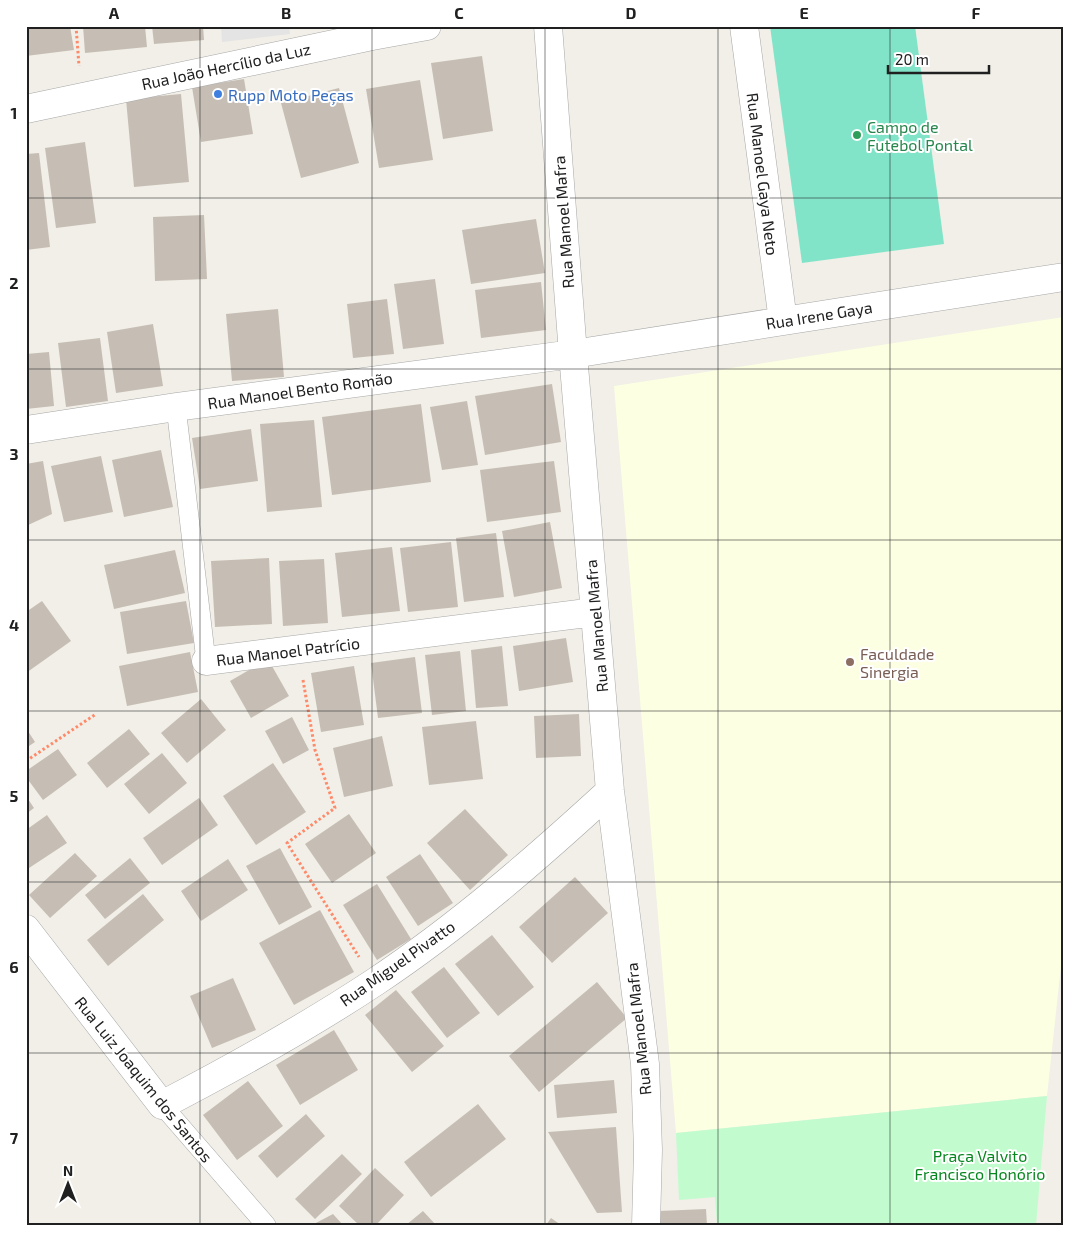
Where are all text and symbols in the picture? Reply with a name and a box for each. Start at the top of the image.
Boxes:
text: A [109,3,120,22]
text: B [281,3,291,22]
text: C [454,3,464,22]
text: D [626,3,637,22]
text: E [799,3,809,22]
text: F [972,3,981,22]
street label: Rua João Hercílio da Luz [140,39,312,93]
scale bar [888,42,989,74]
text: 20 m [895,50,929,68]
place label: Rupp Moto Peças [228,85,354,105]
marker: Rupp Moto Peças [212,88,224,100]
street label: Rua Manoel Gaya Neto [744,92,782,256]
text: 1 [11,103,17,122]
place label: Campo de Futebol Pontal [867,117,973,154]
marker: Campo de Futebol Pontal [851,129,863,141]
street label: Rua Manoel Mafra [549,155,577,289]
text: 2 [9,273,19,292]
street label: Rua Irene Gaya [764,297,874,333]
street label: Rua Manoel Bento Romão [206,368,394,412]
text: 3 [9,444,19,463]
street label: Rua Manoel Mafra [581,559,611,693]
text: 4 [9,615,19,634]
street label: Rua Manoel Patrício [215,633,361,669]
place label: Faculdade Sinergia [860,644,934,681]
marker: Faculdade Sinergia [844,656,856,668]
text: 5 [10,786,19,805]
street label: Rua Miguel Pivatto [336,916,458,1010]
text: 6 [9,957,19,976]
street label: Rua Manoel Mafra [622,962,654,1096]
street label: Rua Luiz Joaquim dos Santos [71,992,217,1166]
text: 7 [10,1128,19,1147]
park label: Praça Valvito Francisco Honório [915,1146,1045,1183]
north arrow [42,1158,92,1208]
text: N [63,1162,73,1179]

